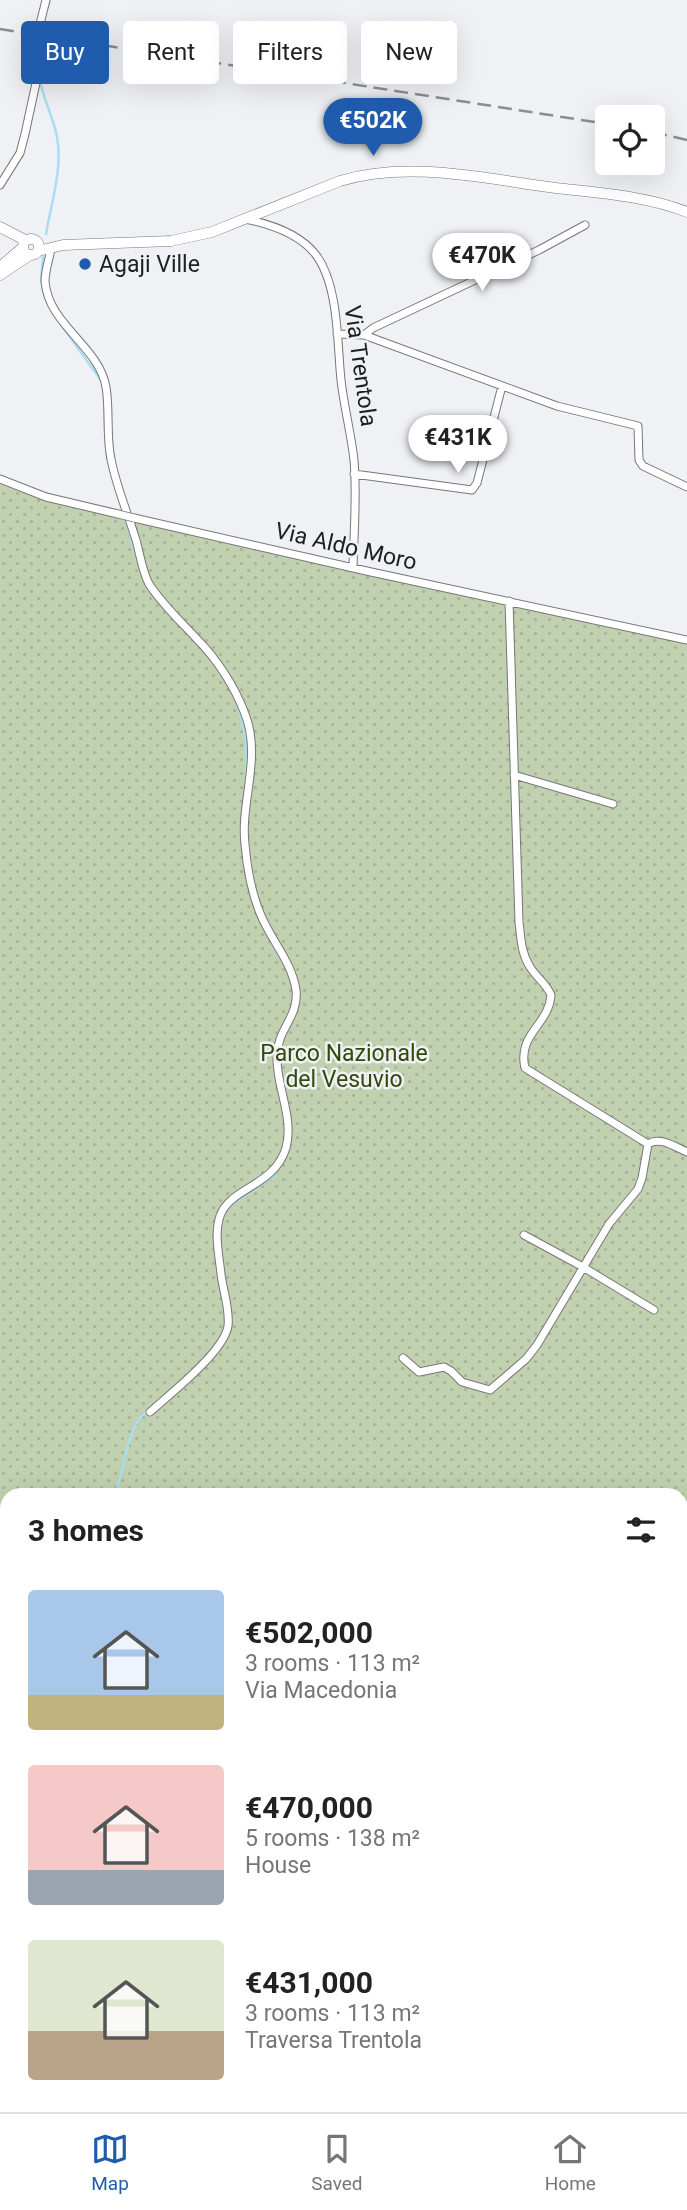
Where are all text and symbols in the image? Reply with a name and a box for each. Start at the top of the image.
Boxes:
chip: Buy [21,21,109,84]
chip: Rent [123,21,219,84]
chip: Filters [233,21,347,84]
chip: New [361,21,457,84]
pin: €502K [324,99,422,158]
map controls [595,105,665,175]
button: locate [595,105,665,175]
text: €502K [339,107,407,134]
pin: €470K [433,233,531,293]
text: €470K [448,242,516,269]
place label: Agaji Ville [99,251,200,278]
marker: Agaji Ville [77,256,93,272]
street label: Via Trentola [339,304,382,428]
pin: €431K [409,416,507,475]
text: €431K [424,424,492,451]
street label: Via Aldo Moro [272,517,419,576]
park label: Parco Nazionale del Vesuvio [260,1040,428,1093]
icon: filters [622,1511,660,1549]
text: 3 homes [28,1513,144,1548]
text: €502,000 [245,1615,373,1650]
icon: home [84,1618,168,1702]
text: 3 rooms · 113 m² [245,1650,420,1677]
text: Via Macedonia [245,1677,397,1704]
text: €470,000 [245,1790,373,1825]
icon: home [84,1793,168,1877]
text: 5 rooms · 138 m² [245,1825,420,1852]
text: House [245,1852,311,1879]
text: €431,000 [245,1965,373,2000]
icon: home [84,1968,168,2052]
text: 3 rooms · 113 m² [245,2000,420,2027]
text: Traversa Trentola [245,2027,422,2054]
tab: Map [91,2130,129,2195]
tab: Saved [311,2130,363,2195]
tab: Home [545,2130,596,2195]

